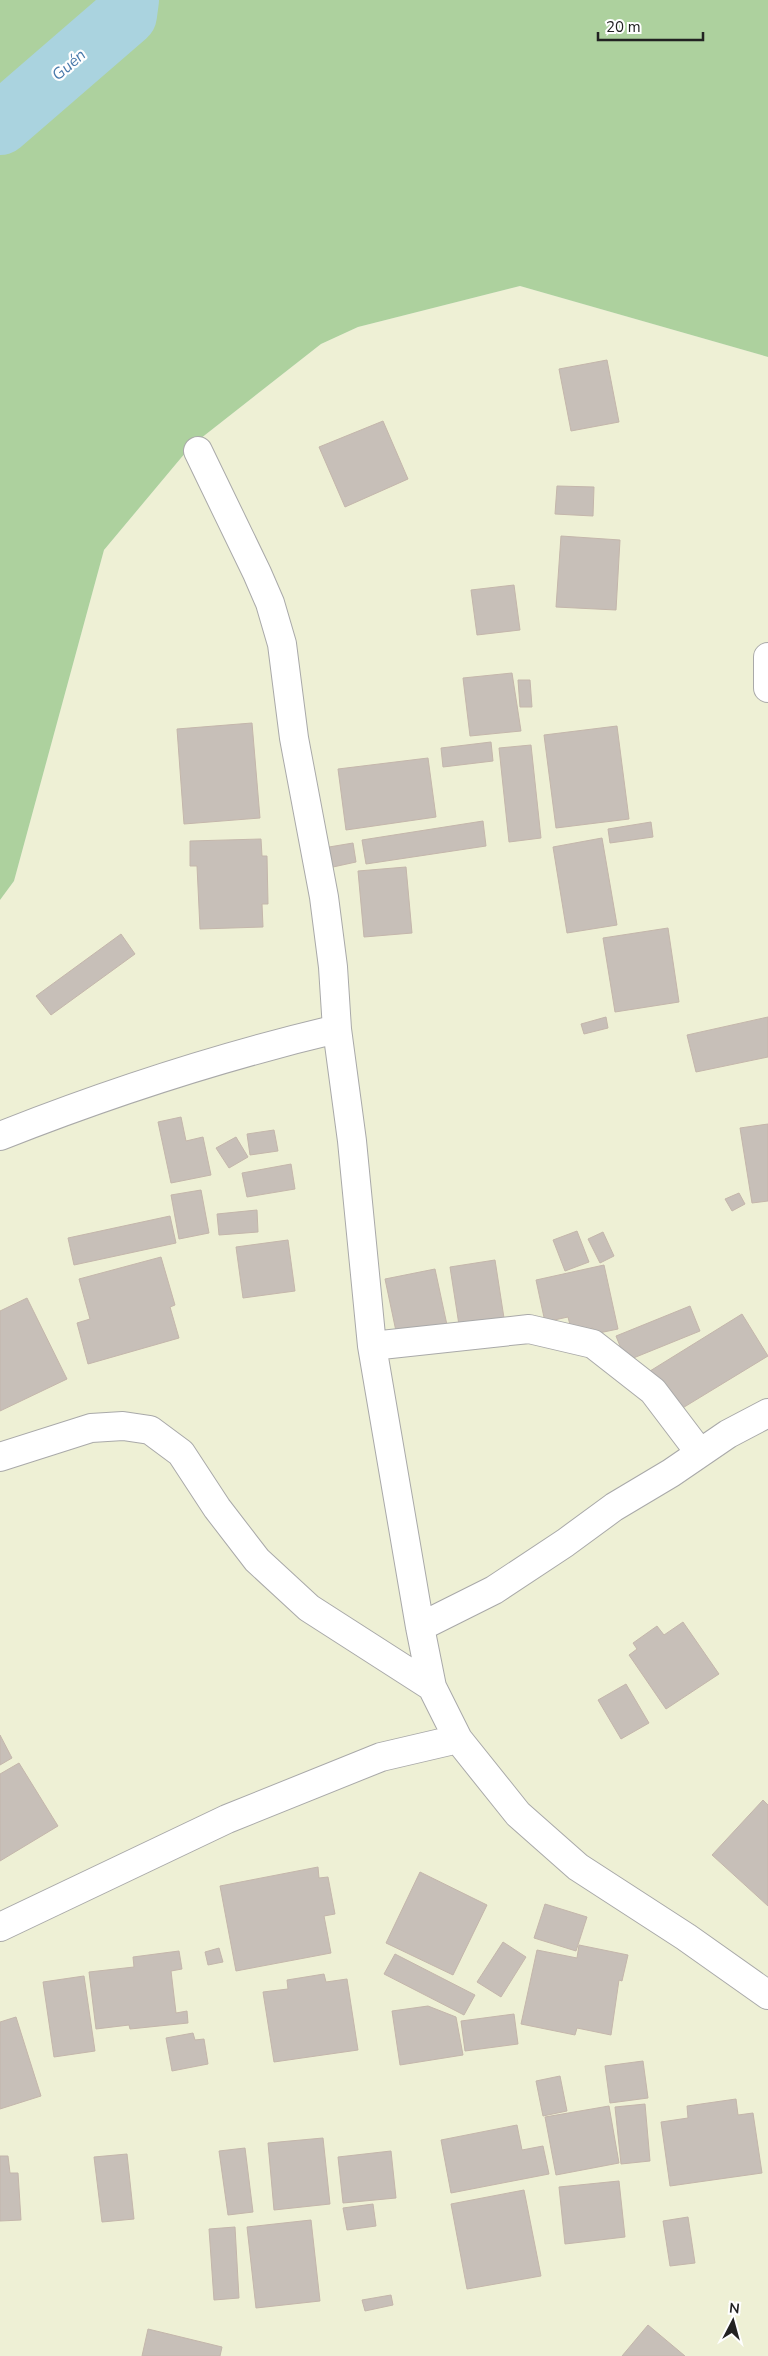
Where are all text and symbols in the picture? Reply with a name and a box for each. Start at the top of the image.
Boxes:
scale bar [598,10,703,42]
text: 20 m [606,17,641,37]
water label: Guén [47,44,91,86]
north arrow [708,2296,758,2346]
text: N [728,2299,741,2319]

